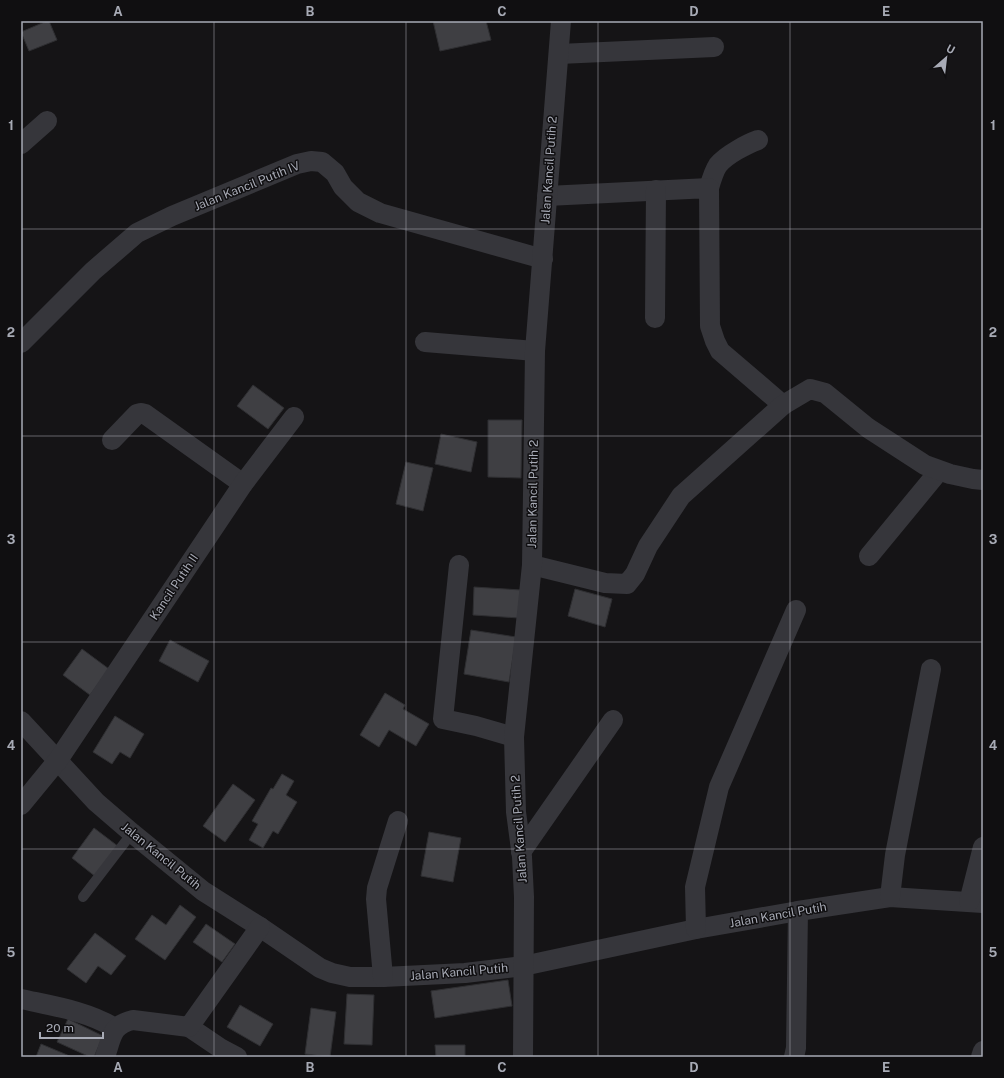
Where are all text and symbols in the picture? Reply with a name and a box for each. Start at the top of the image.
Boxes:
text: A [113,4,123,19]
text: B [306,4,315,19]
text: C [497,4,507,19]
text: D [689,4,699,19]
text: E [882,4,890,19]
north arrow [926,38,966,78]
text: U [944,42,957,56]
street label: Jalan Kancil Putih 2 [538,115,560,225]
text: 1 [8,118,14,133]
text: 1 [990,118,996,133]
street label: Jalan Kancil Putih IV [192,158,302,214]
text: 2 [7,325,15,340]
text: 2 [989,325,997,340]
street label: Jalan Kancil Putih 2 [525,440,541,548]
text: 3 [7,532,16,547]
text: 3 [989,532,998,547]
street label: Kancil Putih II [147,551,201,623]
text: 4 [7,738,16,753]
text: 4 [989,738,998,753]
street label: Jalan Kancil Putih 2 [508,774,530,884]
street label: Jalan Kancil Putih [118,820,204,892]
street label: Jalan Kancil Putih [728,900,828,930]
text: 5 [7,945,16,960]
text: 5 [989,945,998,960]
street label: Jalan Kancil Putih [409,961,509,983]
scale bar [40,1014,103,1040]
text: 20 m [46,1021,74,1035]
text: A [113,1060,123,1075]
text: B [306,1060,315,1075]
text: C [497,1060,507,1075]
text: D [689,1060,699,1075]
text: E [882,1060,890,1075]

